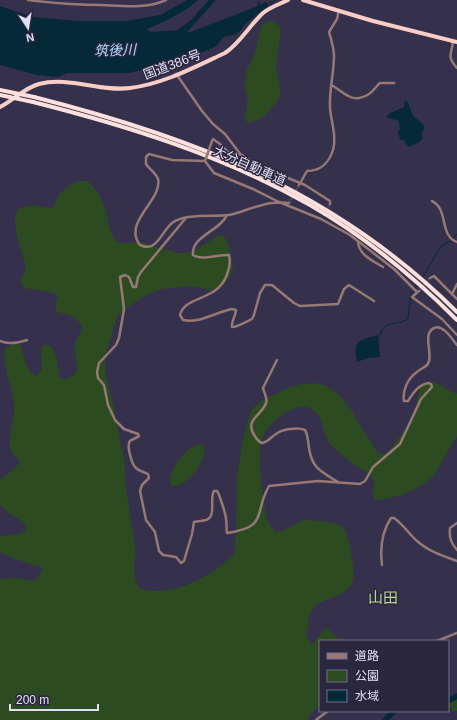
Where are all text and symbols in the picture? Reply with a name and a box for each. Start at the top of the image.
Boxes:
north arrow [8,8,48,48]
text: N [25,31,35,44]
water label: 筑後川 [94,41,138,59]
street label: 国道386号 [141,47,203,82]
street label: 大分自動車道 [211,143,288,188]
district label: 山田 [368,589,398,606]
legend [319,640,449,712]
text: 道路 [355,649,379,663]
text: 公園 [355,669,379,683]
scale bar [10,686,98,712]
text: 水域 [355,689,379,703]
text: 200 m [16,693,49,707]

